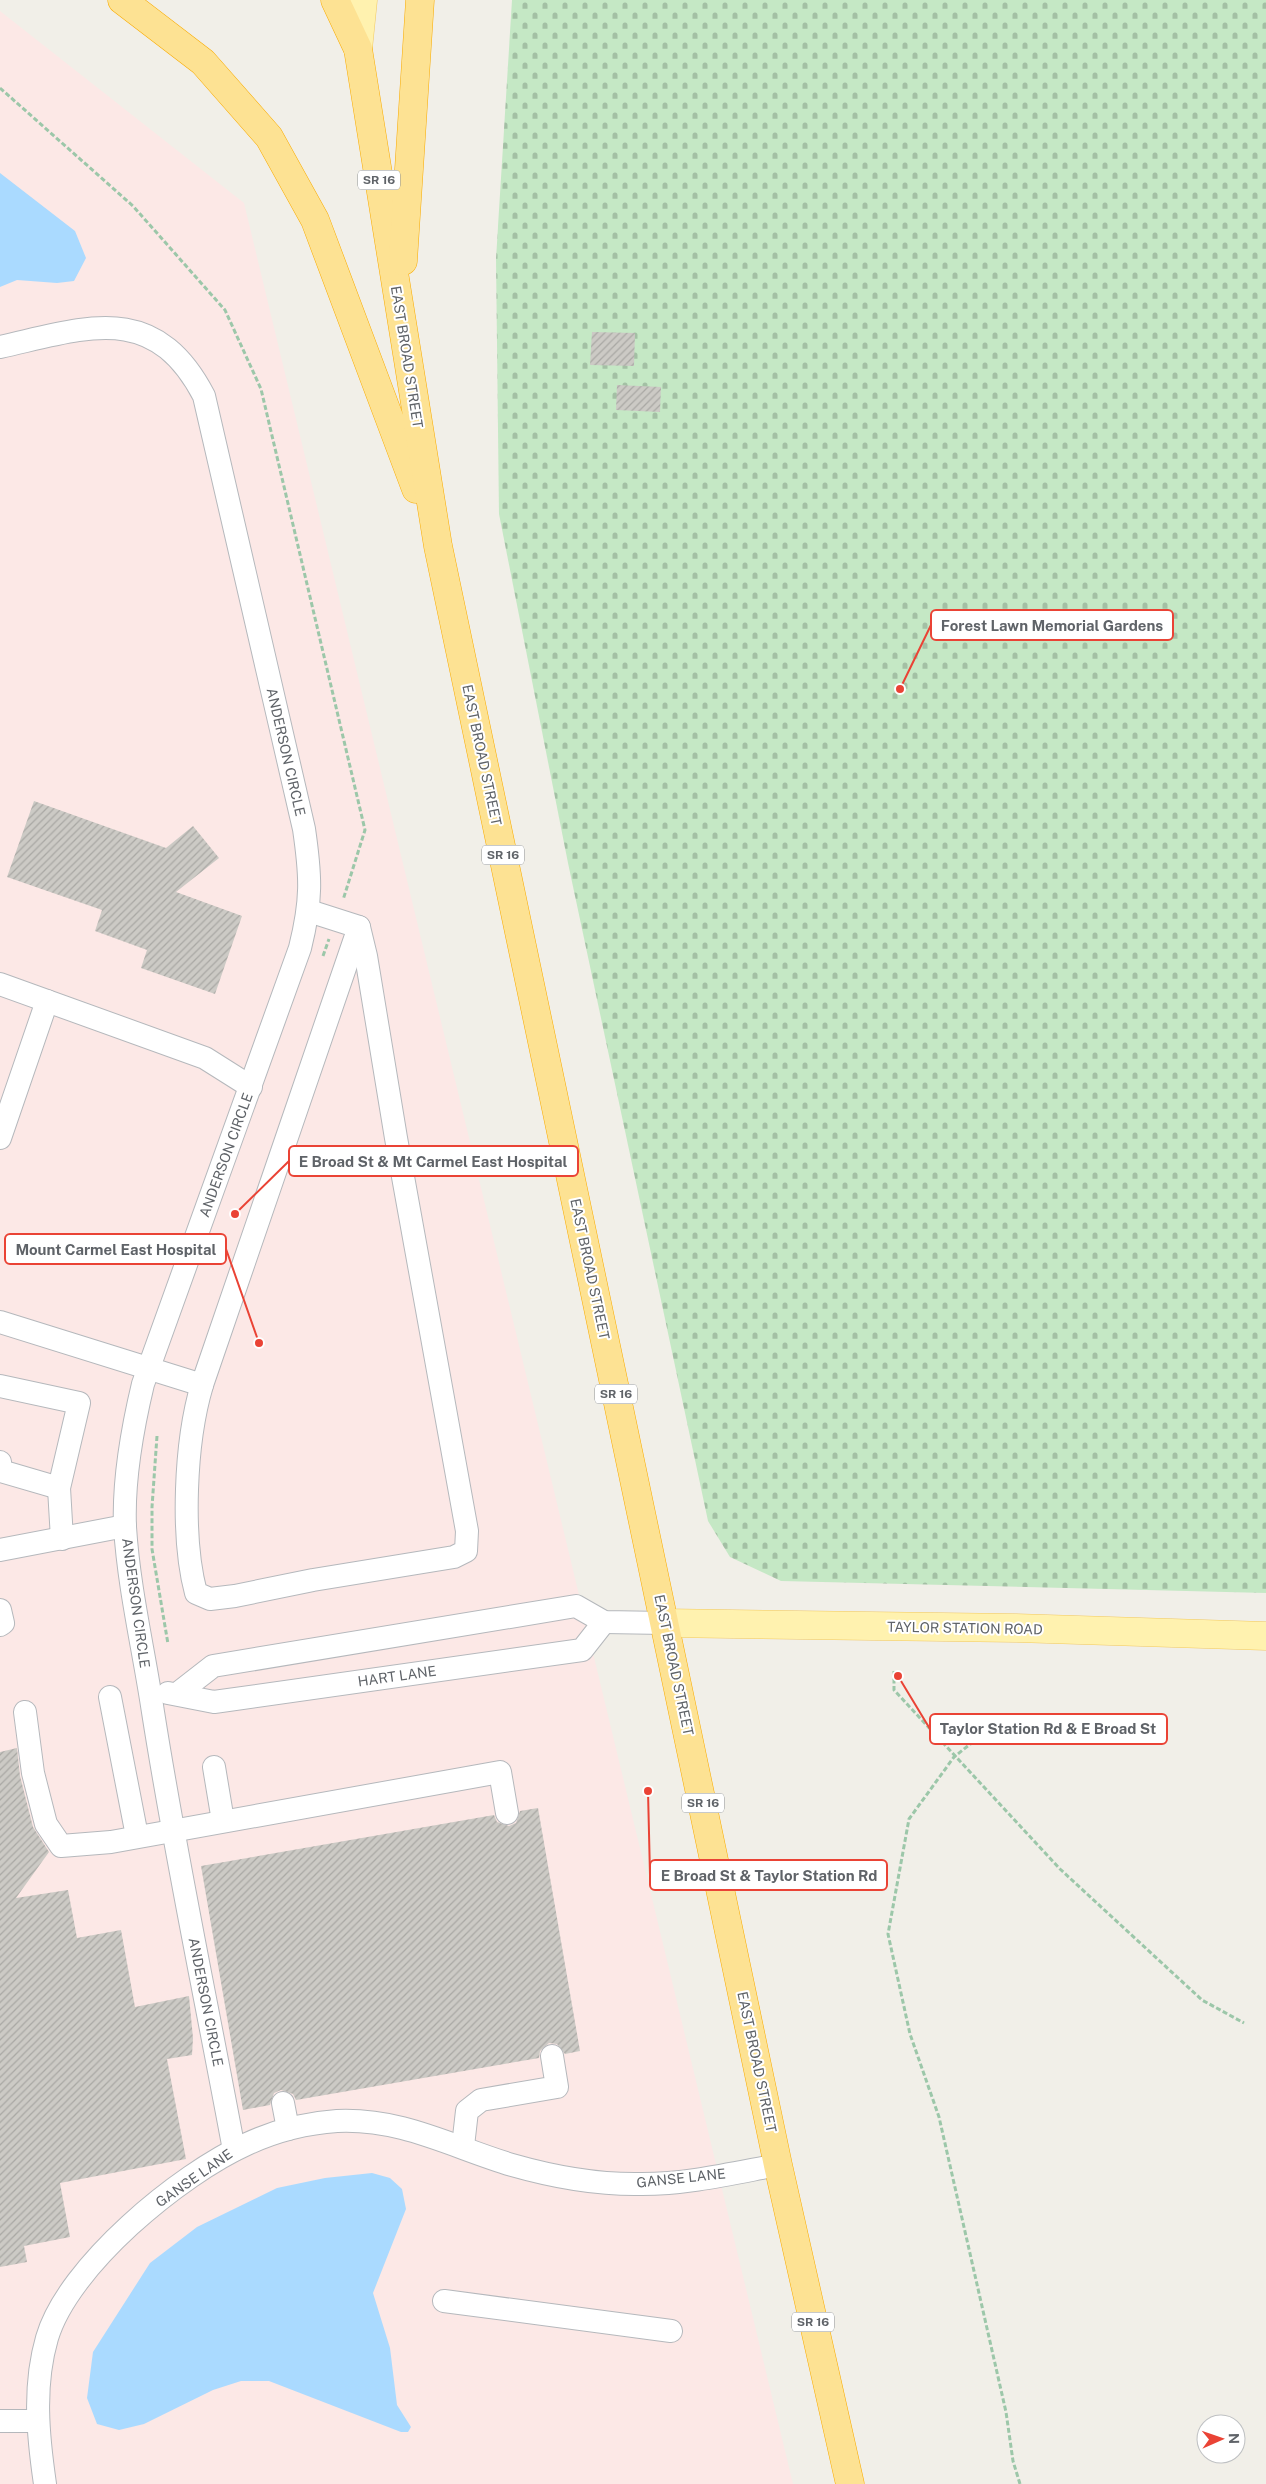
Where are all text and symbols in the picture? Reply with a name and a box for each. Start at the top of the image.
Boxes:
road number: SR 16 [358,170,400,190]
street label: EAST BROAD STREET [388,285,426,429]
callout: Forest Lawn Memorial Gardens [931,610,1173,640]
text: Forest Lawn Memorial Gardens [941,617,1163,634]
street label: EAST BROAD STREET [459,683,505,827]
street label: ANDERSON CIRCLE [263,686,309,818]
road number: SR 16 [482,846,524,864]
street label: ANDERSON CIRCLE [196,1091,256,1219]
callout: E Broad St & Mt Carmel East Hospital [289,1146,578,1176]
text: E Broad St & Mt Carmel East Hospital [299,1153,567,1170]
street label: EAST BROAD STREET [567,1197,613,1341]
callout: Mount Carmel East Hospital [5,1234,226,1264]
text: Mount Carmel East Hospital [15,1241,217,1258]
road number: SR 16 [595,1385,637,1404]
street label: ANDERSON CIRCLE [119,1537,153,1669]
street label: EAST BROAD STREET [651,1593,697,1737]
street label: TAYLOR STATION ROAD [887,1619,1043,1637]
street label: HART LANE [357,1663,437,1689]
callout: Taylor Station Rd & E Broad St [930,1714,1167,1744]
text: Taylor Station Rd & E Broad St [940,1720,1156,1737]
road number: SR 16 [682,1794,724,1812]
callout: E Broad St & Taylor Station Rd [650,1860,887,1890]
text: E Broad St & Taylor Station Rd [661,1867,877,1884]
street label: ANDERSON CIRCLE [186,1936,226,2068]
street label: EAST BROAD STREET [734,1990,780,2134]
street label: GANSE LANE [153,2146,235,2210]
street label: GANSE LANE [636,2165,726,2191]
road number: SR 16 [792,2312,834,2332]
north arrow [1196,2414,1246,2464]
text: N [1226,2433,1242,2444]

